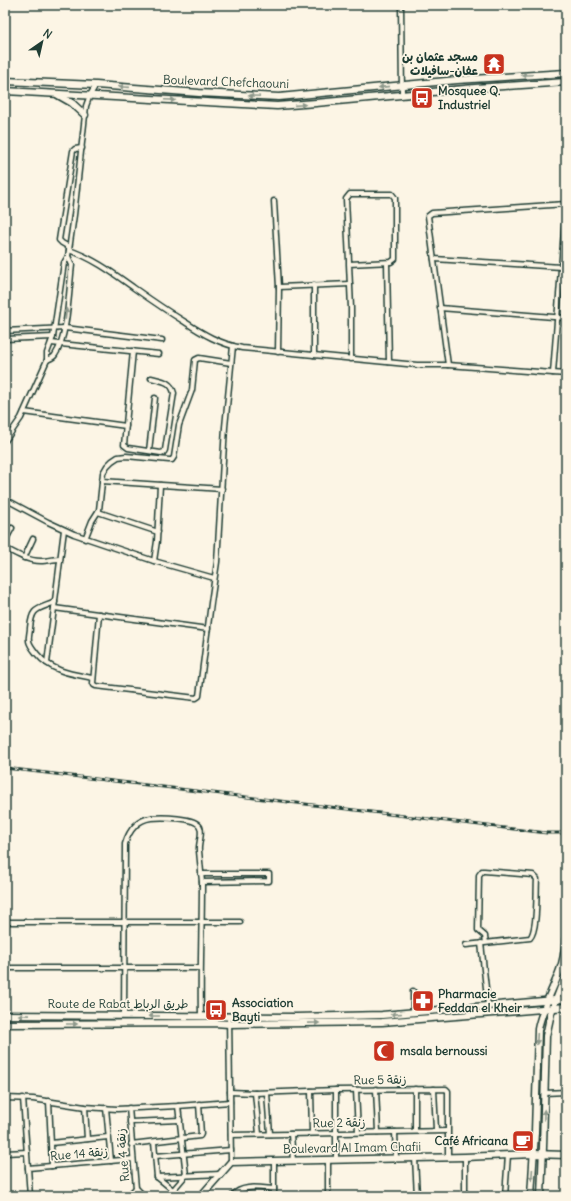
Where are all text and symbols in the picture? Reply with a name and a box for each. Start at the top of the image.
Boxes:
north arrow [22,22,62,62]
text: N [41,26,55,42]
place label: مسجد عثمان بن عفان-سافيلات [402,49,479,78]
temple icon: مسجد عثمان بن عفان-سافيلات [481,51,507,77]
street label: Boulevard Chefchaouni [163,72,289,91]
one-way arrow [521,72,533,79]
place label: Mosquee Q. Industriel [438,83,501,112]
one-way arrow [118,84,130,91]
one-way arrow [378,84,390,90]
bus stop icon: Mosquee Q. Industriel [409,85,435,111]
one-way arrow [247,93,260,99]
one-way arrow [164,96,176,103]
one-way arrow [294,101,306,108]
one-way arrow [63,308,70,320]
place label: Pharmacie Feddan el Kheir [438,986,522,1015]
pharmacy icon: Pharmacie Feddan el Kheir [410,988,436,1014]
place label: Association Bayti [232,995,293,1025]
street label: Route de Rabat طريق الرباط [48,996,188,1012]
bus stop icon: Association Bayti [203,997,229,1023]
one-way arrow [390,1011,402,1017]
one-way arrow [17,1012,30,1018]
one-way arrow [147,1013,160,1019]
one-way arrow [66,1020,78,1027]
one-way arrow [308,1020,321,1026]
one-way arrow [533,1032,540,1045]
mosque icon: msala bernoussi [371,1038,397,1064]
place label: msala bernoussi [400,1043,488,1058]
street label: Rue 5 زنقة [353,1072,407,1087]
one-way arrow [541,1108,547,1121]
street label: Rue 2 زنقة [312,1115,366,1130]
street label: Rue 4 زنقة [113,1128,132,1182]
cafe icon: Café Africana [510,1128,536,1154]
place label: Café Africana [435,1133,508,1148]
street label: Boulevard Al Imam Chafii [283,1139,421,1156]
street label: Rue 14 زنقة [49,1144,109,1164]
one-way arrow [529,1169,536,1181]

